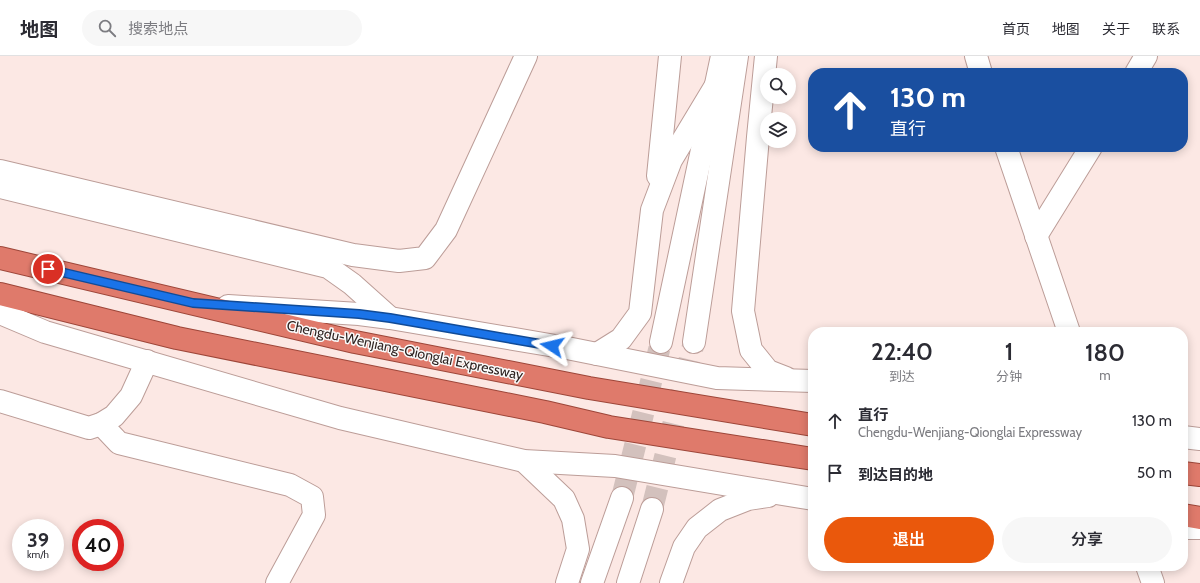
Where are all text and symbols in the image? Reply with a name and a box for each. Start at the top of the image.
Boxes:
search box [82,10,362,46]
icon: search [96,17,118,39]
text: 地图 [20,18,58,41]
text: 搜索地点 [128,20,188,38]
text: 首页 [1002,20,1030,38]
text: 地图 [1052,20,1080,38]
text: 关于 [1102,20,1130,38]
text: 联系 [1152,20,1180,38]
map controls [760,68,796,148]
button: search [760,68,796,104]
text: 130 m [890,80,966,114]
icon: ahead [824,84,876,136]
button: layers [760,112,796,148]
text: 直行 [890,118,926,140]
pin [31,252,65,286]
icon: arrive [37,258,59,280]
street label: Chengdu-Wenjiang-Qionglai Expressway [285,316,525,384]
position arrow [531,325,573,367]
text: 22:40 [871,337,933,366]
text: 1 [1005,337,1013,366]
text: 180 [1085,338,1125,367]
text: m [1099,367,1111,383]
text: 到达 [889,368,915,384]
text: 分钟 [996,368,1022,384]
text: 直行 [858,406,888,424]
icon: ahead [824,410,846,432]
text: 130 m [1132,412,1172,430]
text: Chengdu-Wenjiang-Qionglai Expressway [858,424,1082,440]
icon: arrive [824,462,846,484]
text: 50 m [1137,464,1172,482]
text: 到达目的地 [858,466,933,484]
button: 退出 [824,517,994,563]
button: 分享 [1002,517,1172,563]
speed limit sign: 40 [72,519,124,571]
text: 39 [27,528,49,552]
text: km/h [27,548,49,561]

